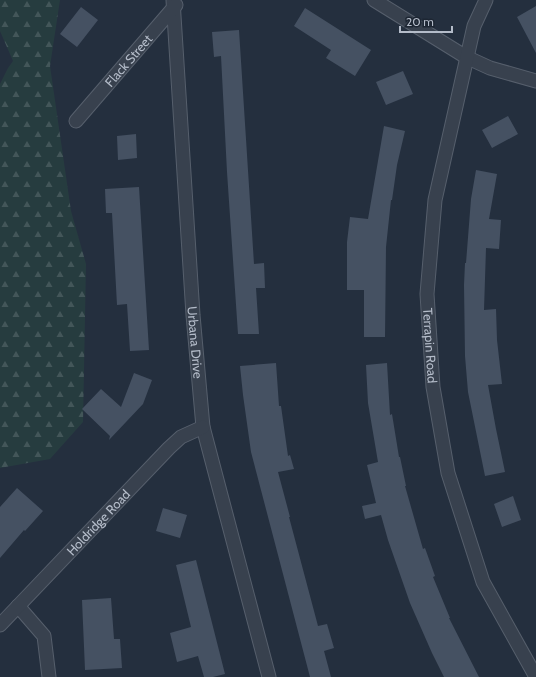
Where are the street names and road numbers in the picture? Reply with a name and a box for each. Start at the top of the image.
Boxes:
street label: Flack Street [101,30,156,90]
street label: Urbana Drive [184,306,207,379]
street label: Terrapin Road [420,307,441,384]
street label: Holdridge Road [63,486,133,558]

